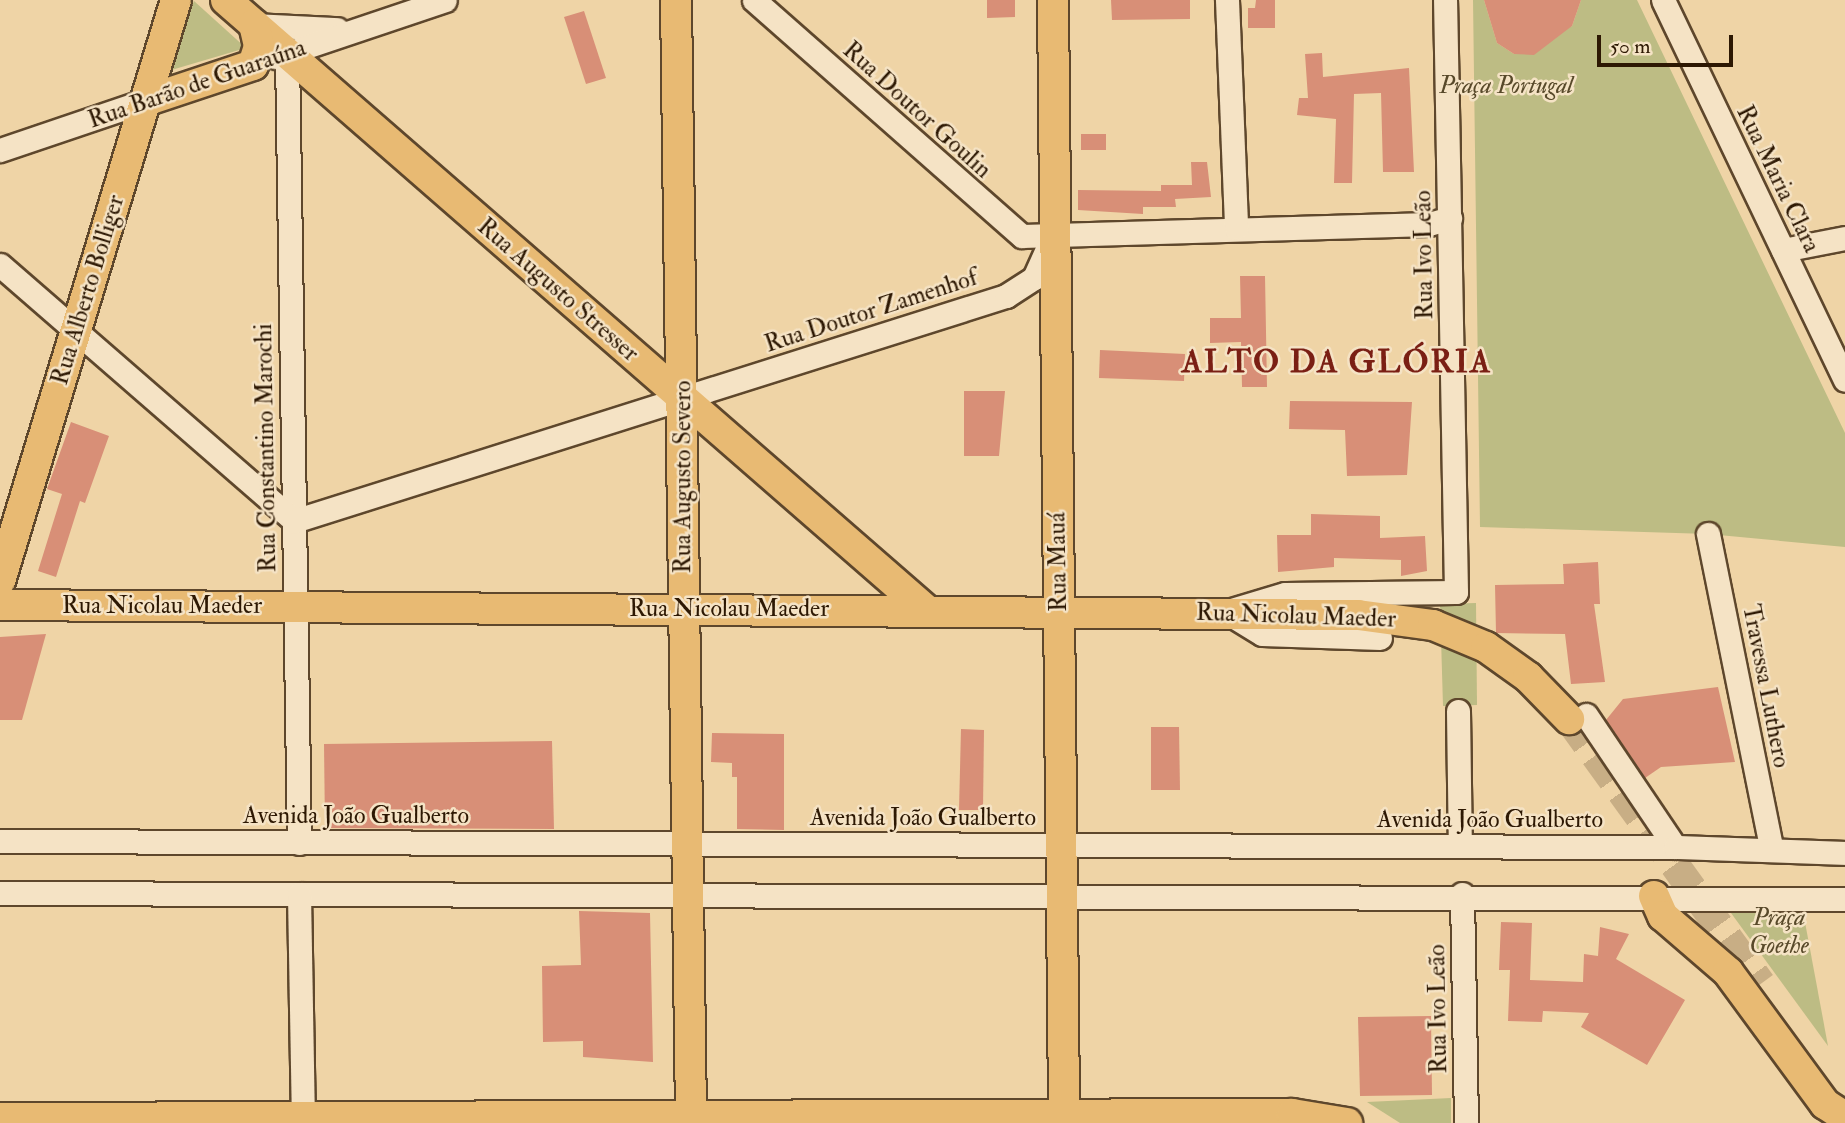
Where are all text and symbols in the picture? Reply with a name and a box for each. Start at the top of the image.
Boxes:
scale bar [1600,21,1736,65]
street label: Rua Barão de Guaraúna [84,33,310,135]
text: 50 m [1610,33,1651,60]
street label: Rua Doutor Goulin [837,36,997,184]
park label: Praça Portugal [1439,72,1573,100]
street label: Rua Maria Clara [1730,101,1826,257]
street label: Rua Ivo Leão [1408,190,1440,320]
street label: Rua Alberto Bolliger [45,191,131,389]
street label: Rua Augusto Stresser [471,212,645,368]
street label: Rua Doutor Zamenhof [761,263,981,359]
street label: Rua Constantino Marochi [249,323,283,573]
district label: ALTO DA GLÓRIA [1183,343,1491,381]
street label: Rua Augusto Severo [669,381,697,573]
street label: Rua Mauá [1043,512,1073,612]
street label: Rua Nicolau Maeder [62,592,262,620]
street label: Rua Nicolau Maeder [629,595,829,623]
street label: Rua Nicolau Maeder [1195,598,1397,634]
street label: Travessa Luthero [1736,602,1796,770]
street label: Avenida João Gualberto [243,802,469,830]
street label: Avenida João Gualberto [810,804,1036,832]
street label: Avenida João Gualberto [1377,806,1603,834]
park label: Praça Goethe [1749,904,1809,960]
street label: Rua Ivo Leão [1422,944,1454,1074]

